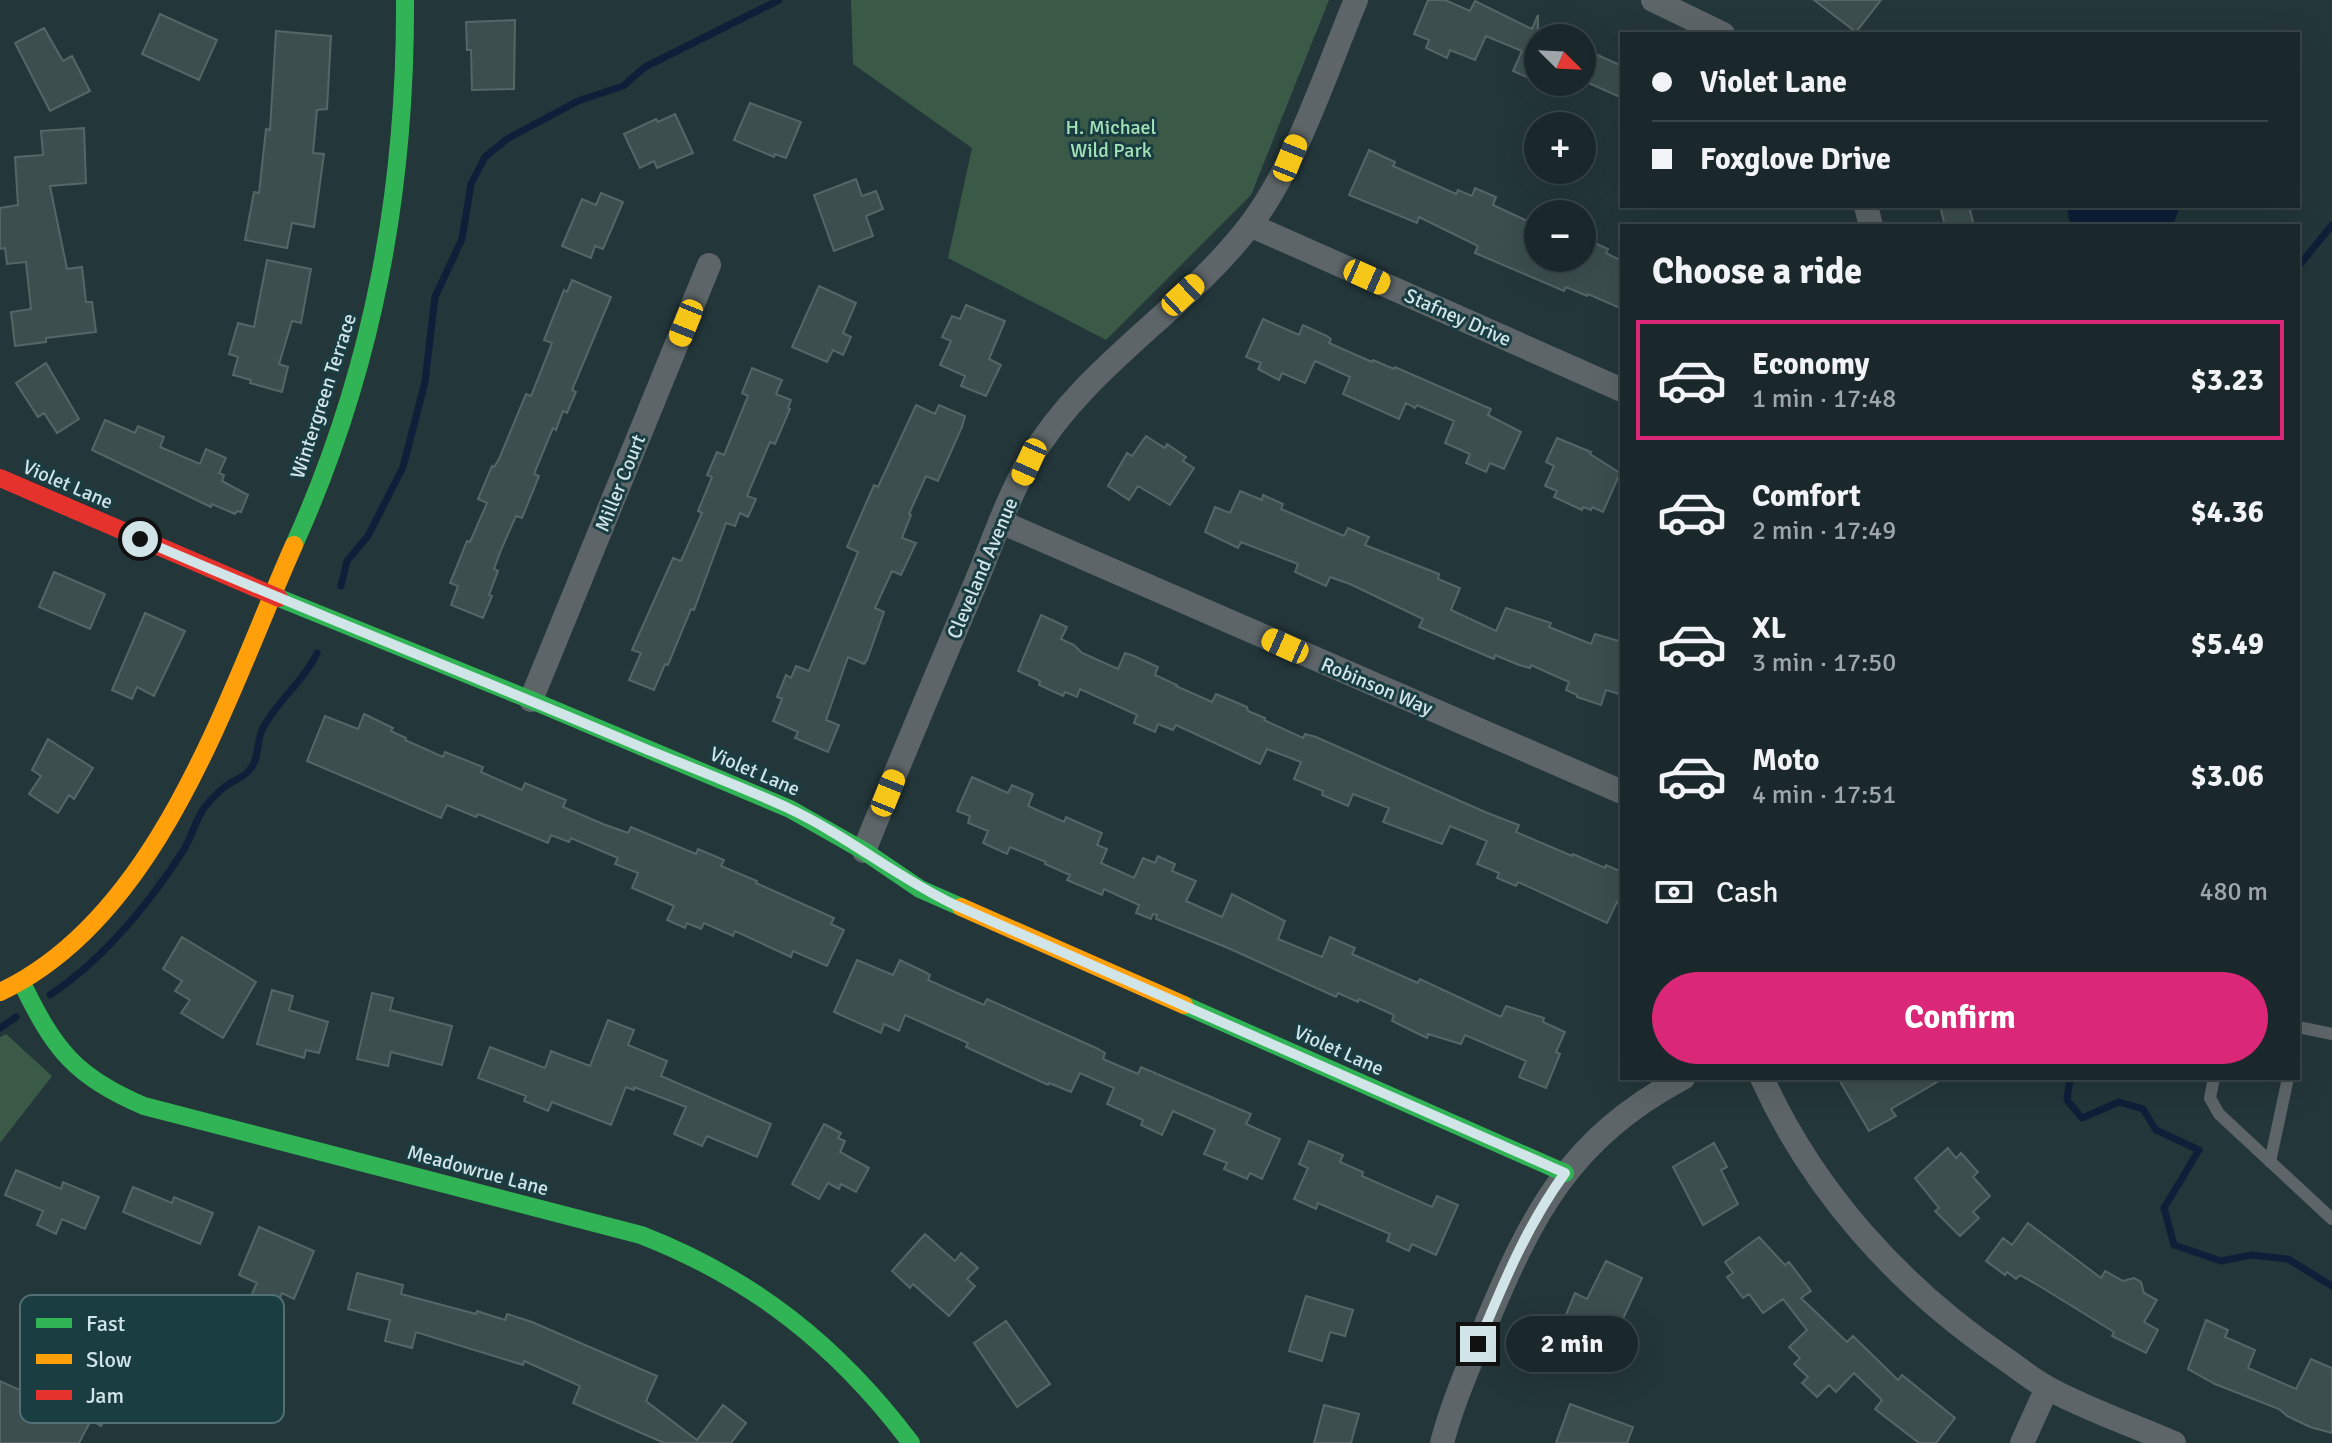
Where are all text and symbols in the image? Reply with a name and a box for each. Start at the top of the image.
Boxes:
north arrow [1524,24,1596,96]
map controls [1524,24,1596,272]
text: Violet Lane [1700,64,1847,101]
button: + [1524,112,1596,184]
park label: H. Michael Wild Park [1066,115,1157,163]
car [1270,131,1310,185]
text: Foxglove Drive [1700,141,1891,178]
button: − [1524,200,1596,272]
text: Choose a ride [1652,249,1862,294]
car [1340,256,1394,298]
car [1157,270,1209,320]
street label: Stafney Drive [1401,283,1515,352]
car [666,296,706,350]
street label: Wintergreen Terrace [285,310,362,482]
icon: car [1656,344,1728,416]
text: Economy [1752,346,1869,383]
text: $3.23 [2191,362,2264,399]
text: 1 min · 17:48 [1752,383,1896,415]
street label: Miller Court [590,431,651,535]
car [1008,435,1050,489]
street label: Violet Lane [19,454,117,515]
icon: car [1656,476,1728,548]
text: Comfort [1752,478,1861,515]
street label: Cleveland Avenue [941,494,1023,643]
text: $4.36 [2191,494,2264,531]
text: 2 min · 17:49 [1752,515,1896,547]
route start [122,521,158,557]
icon: car [1656,608,1728,680]
text: XL [1752,610,1786,647]
car [1258,625,1312,667]
text: $5.49 [2191,626,2264,663]
text: 3 min · 17:50 [1752,647,1896,679]
street label: Robinson Way [1317,652,1437,721]
icon: car [1656,740,1728,812]
street label: Violet Lane [706,741,804,802]
text: Moto [1752,742,1819,779]
text: $3.06 [2191,758,2264,795]
car [868,766,908,820]
text: 4 min · 17:51 [1752,779,1896,811]
icon: cash [1652,870,1696,914]
text: Cash [1716,874,1779,911]
text: 480 m [2199,876,2268,908]
button: Confirm [1652,972,2268,1064]
street label: Violet Lane [1290,1020,1388,1081]
street label: Meadowrue Lane [404,1140,551,1201]
legend [20,1295,284,1423]
text: Fast [86,1310,126,1337]
callout: 2 min [1506,1316,1638,1372]
route end [1460,1326,1496,1362]
text: 2 min [1541,1328,1603,1360]
text: Slow [86,1346,132,1373]
text: Jam [86,1382,124,1409]

